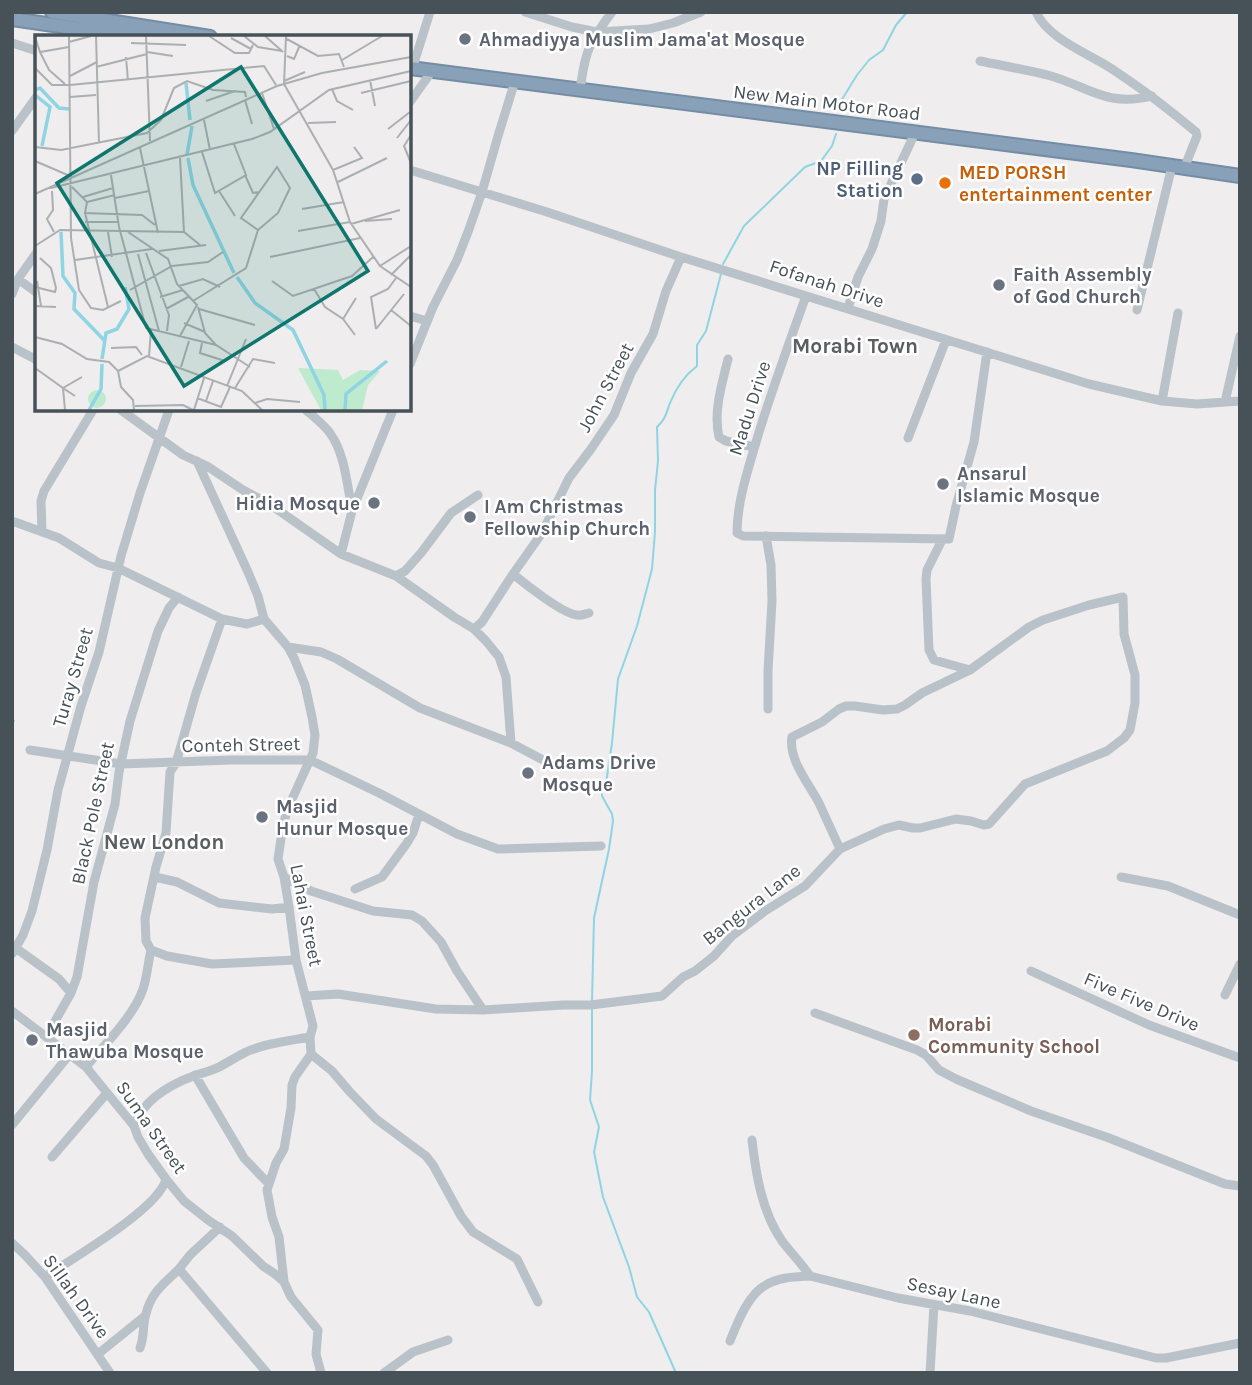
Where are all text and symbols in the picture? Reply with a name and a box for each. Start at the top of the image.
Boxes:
place label: Ahmadiyya Muslim Jama'at Mosque [479,29,805,51]
marker: Ahmadiyya Muslim Jama'at Mosque [457,31,473,47]
inset map [35,35,411,411]
street label: New Main Motor Road [732,81,922,125]
place label: NP Filling Station [816,158,903,202]
place label: MED PORSH entertainment center [959,162,1152,206]
marker: NP Filling Station [909,171,925,187]
marker: MED PORSH entertainment center [937,175,953,191]
street label: Fofanah Drive [767,255,887,313]
place label: Faith Assembly of God Church [1013,264,1152,308]
marker: Faith Assembly of God Church [991,277,1007,293]
district label: Morabi Town [792,334,918,358]
street label: John Street [573,339,639,436]
street label: Madu Drive [724,358,776,458]
place label: Ansarul Islamic Mosque [957,463,1100,507]
marker: Ansarul Islamic Mosque [935,476,951,492]
place label: Hidia Mosque [236,493,360,515]
marker: Hidia Mosque [366,495,382,511]
place label: I Am Christmas Fellowship Church [484,496,650,540]
marker: I Am Christmas Fellowship Church [462,509,478,525]
street label: Turay Street [48,625,98,730]
street label: Conteh Street [182,733,300,757]
street label: Black Pole Street [67,740,119,887]
place label: Adams Drive Mosque [542,752,656,796]
marker: Adams Drive Mosque [520,765,536,781]
place label: Masjid Hunur Mosque [276,796,408,840]
marker: Masjid Hunur Mosque [254,809,270,825]
district label: New London [104,830,224,854]
street label: Bangura Lane [698,860,805,950]
street label: Lahai Street [285,862,327,968]
street label: Five Five Drive [1081,968,1203,1036]
place label: Morabi Community School [928,1014,1100,1058]
place label: Masjid Thawuba Mosque [46,1019,204,1063]
marker: Morabi Community School [906,1027,922,1043]
marker: Masjid Thawuba Mosque [24,1032,40,1048]
street label: Suma Street [111,1077,191,1178]
street label: Sillah Drive [38,1250,114,1343]
street label: Sesay Lane [905,1272,1003,1314]

